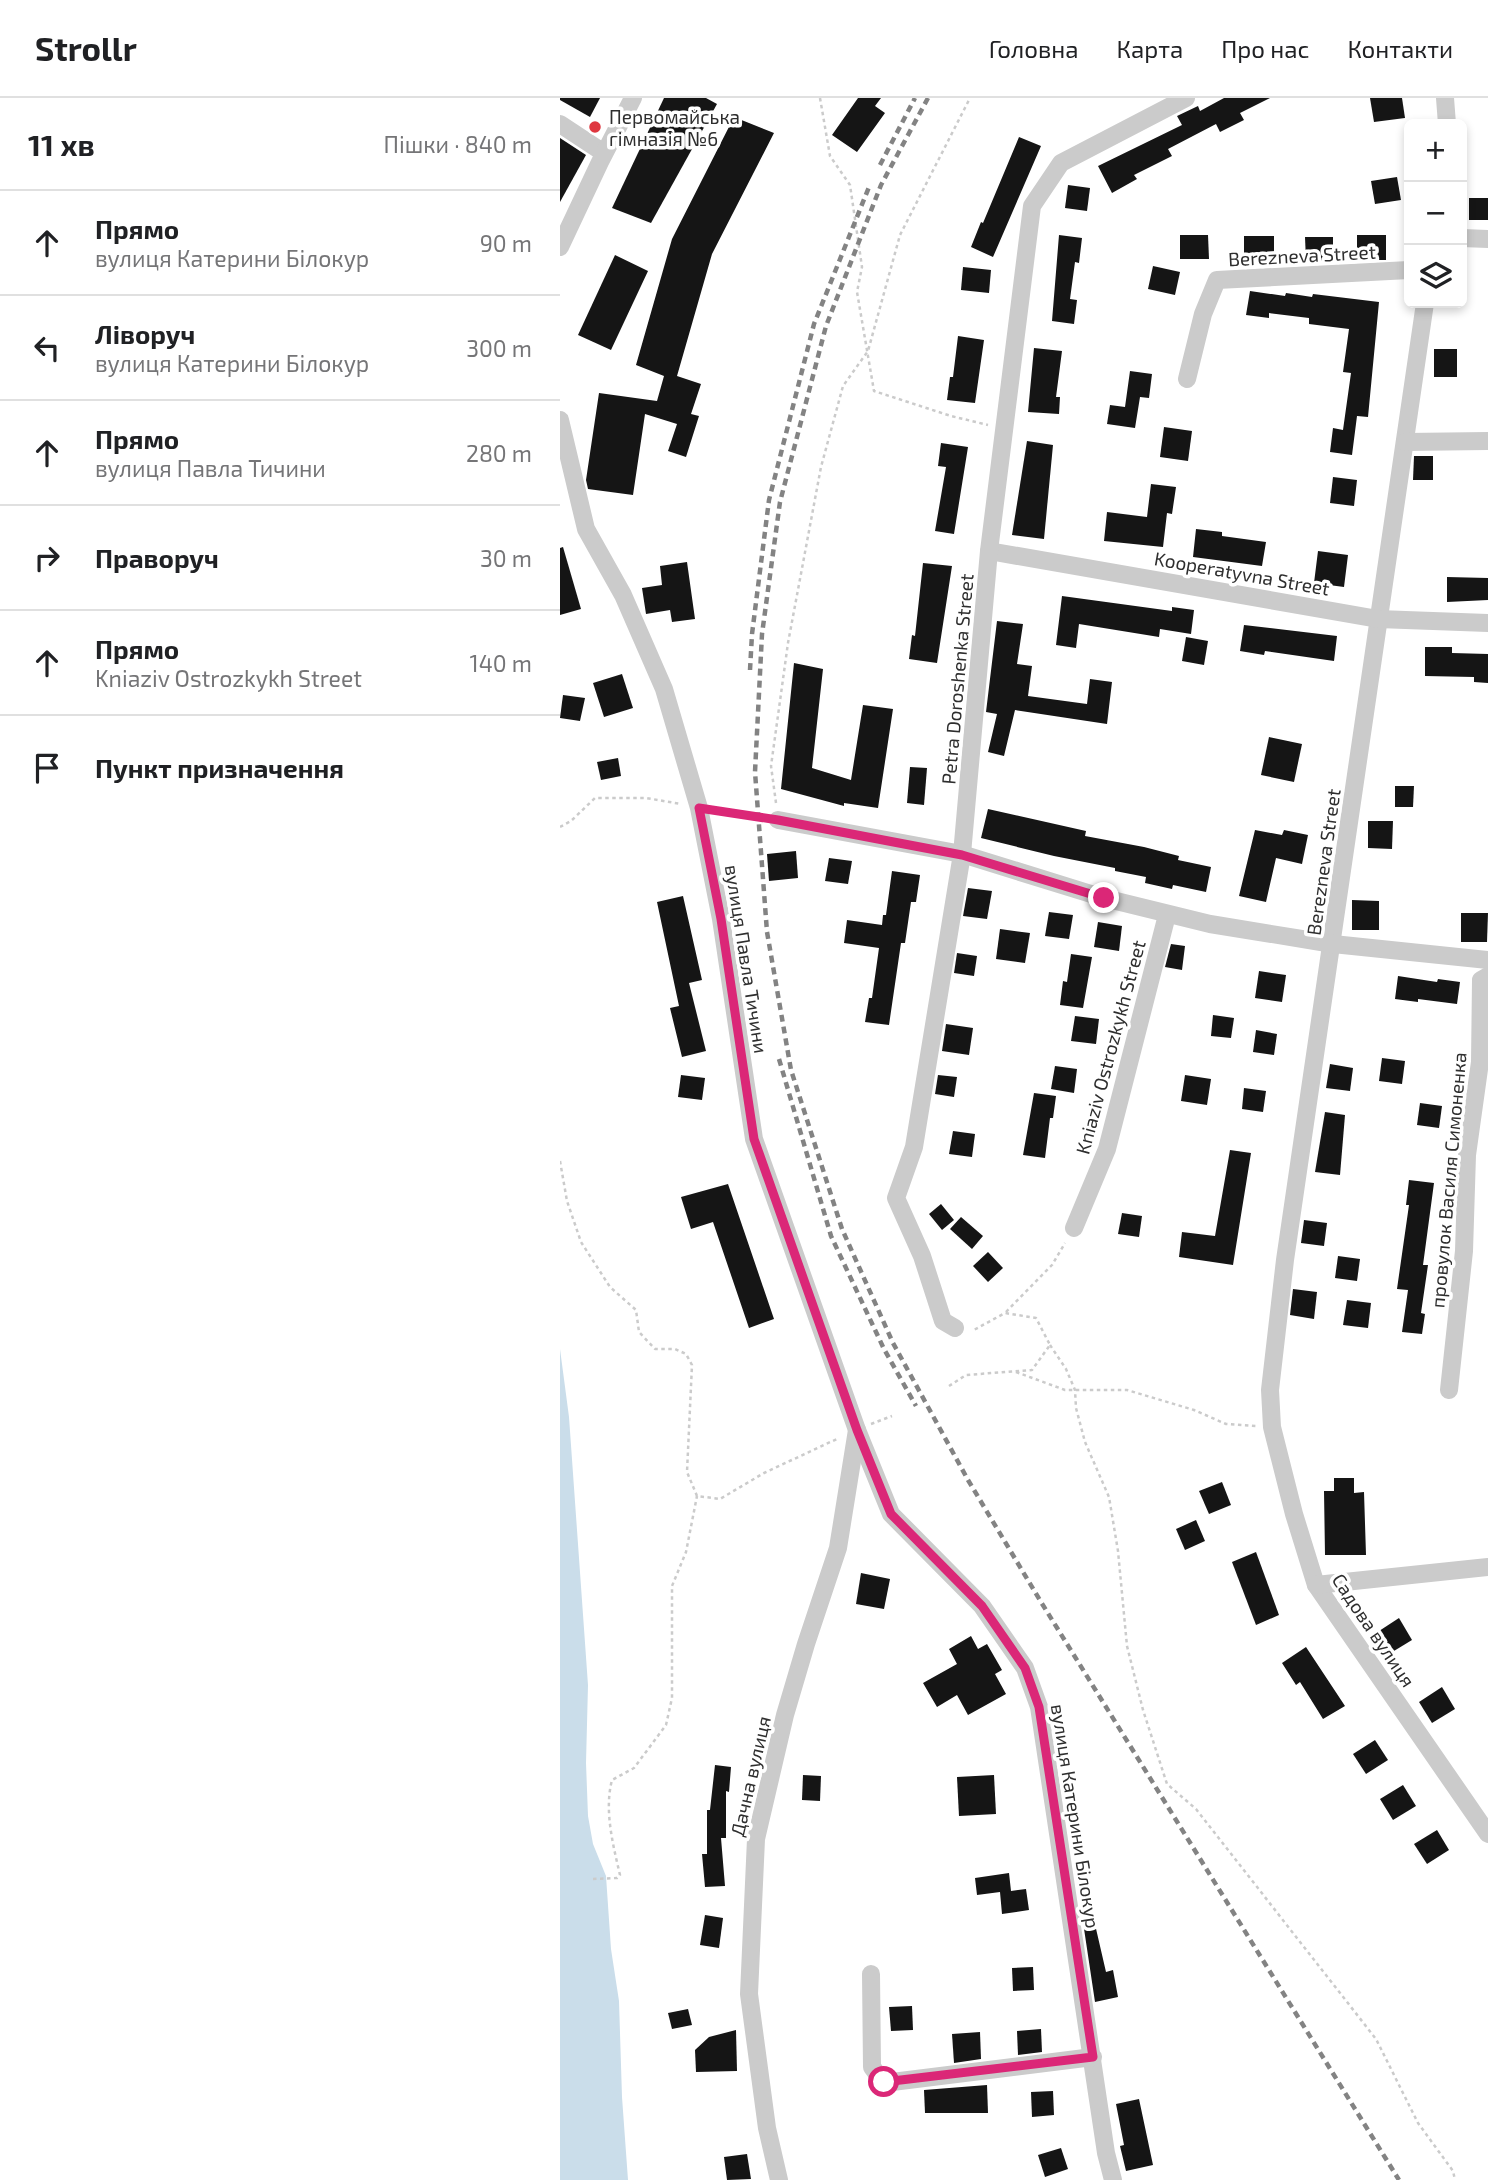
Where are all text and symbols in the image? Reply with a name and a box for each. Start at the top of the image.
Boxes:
text: Strollr [35,28,137,68]
text: Головна [989,34,1079,63]
text: Карта [1117,34,1183,63]
text: Про нас [1221,34,1309,63]
text: Контакти [1347,34,1453,63]
place label: Первомайська гімназія №6 [609,105,740,150]
marker: Первомайська гімназія №6 [587,119,603,135]
map controls [1404,119,1467,308]
button: + [1404,119,1467,182]
text: 11 хв [28,126,95,162]
text: Пішки · 840 m [384,130,532,158]
button: − [1404,182,1467,245]
text: Прямо [95,213,179,244]
icon: ahead [28,224,66,262]
text: 90 m [480,229,532,257]
street label: Berezneva Street [1228,240,1376,270]
text: вулиця Катерини Білокур [95,244,369,272]
button: layers [1404,245,1467,308]
text: Ліворуч [95,318,195,349]
icon: left [28,329,66,367]
text: 300 m [466,334,532,362]
text: вулиця Катерини Білокур [95,349,369,377]
text: Прямо [95,423,179,454]
icon: ahead [28,434,66,472]
text: 280 m [466,439,532,467]
text: вулиця Павла Тичини [95,454,326,482]
icon: right [28,539,66,577]
text: Праворуч [95,542,219,573]
text: 30 m [480,544,532,572]
street label: Kooperatyvna Street [1152,546,1332,600]
street label: Petra Doroshenka Street [936,573,978,785]
text: Прямо [95,633,179,664]
icon: ahead [28,644,66,682]
text: 140 m [470,649,532,677]
text: Kniaziv Ostrozkykh Street [95,664,362,692]
icon: arrive [28,749,66,787]
text: Пункт призначення [95,752,344,783]
street label: Berezneva Street [1301,787,1345,937]
street label: вулиця Павла Тичини [720,863,773,1055]
route end [1088,882,1119,913]
street label: Kniaziv Ostrozkykh Street [1070,937,1150,1157]
street label: провулок Василя Симоненка [1425,1051,1472,1309]
street label: Садова вулиця [1327,1569,1420,1692]
street label: вулиця Катерини Білокур [1046,1702,1105,1930]
street label: Дачна вулиця [725,1714,776,1839]
route start [868,2066,899,2097]

